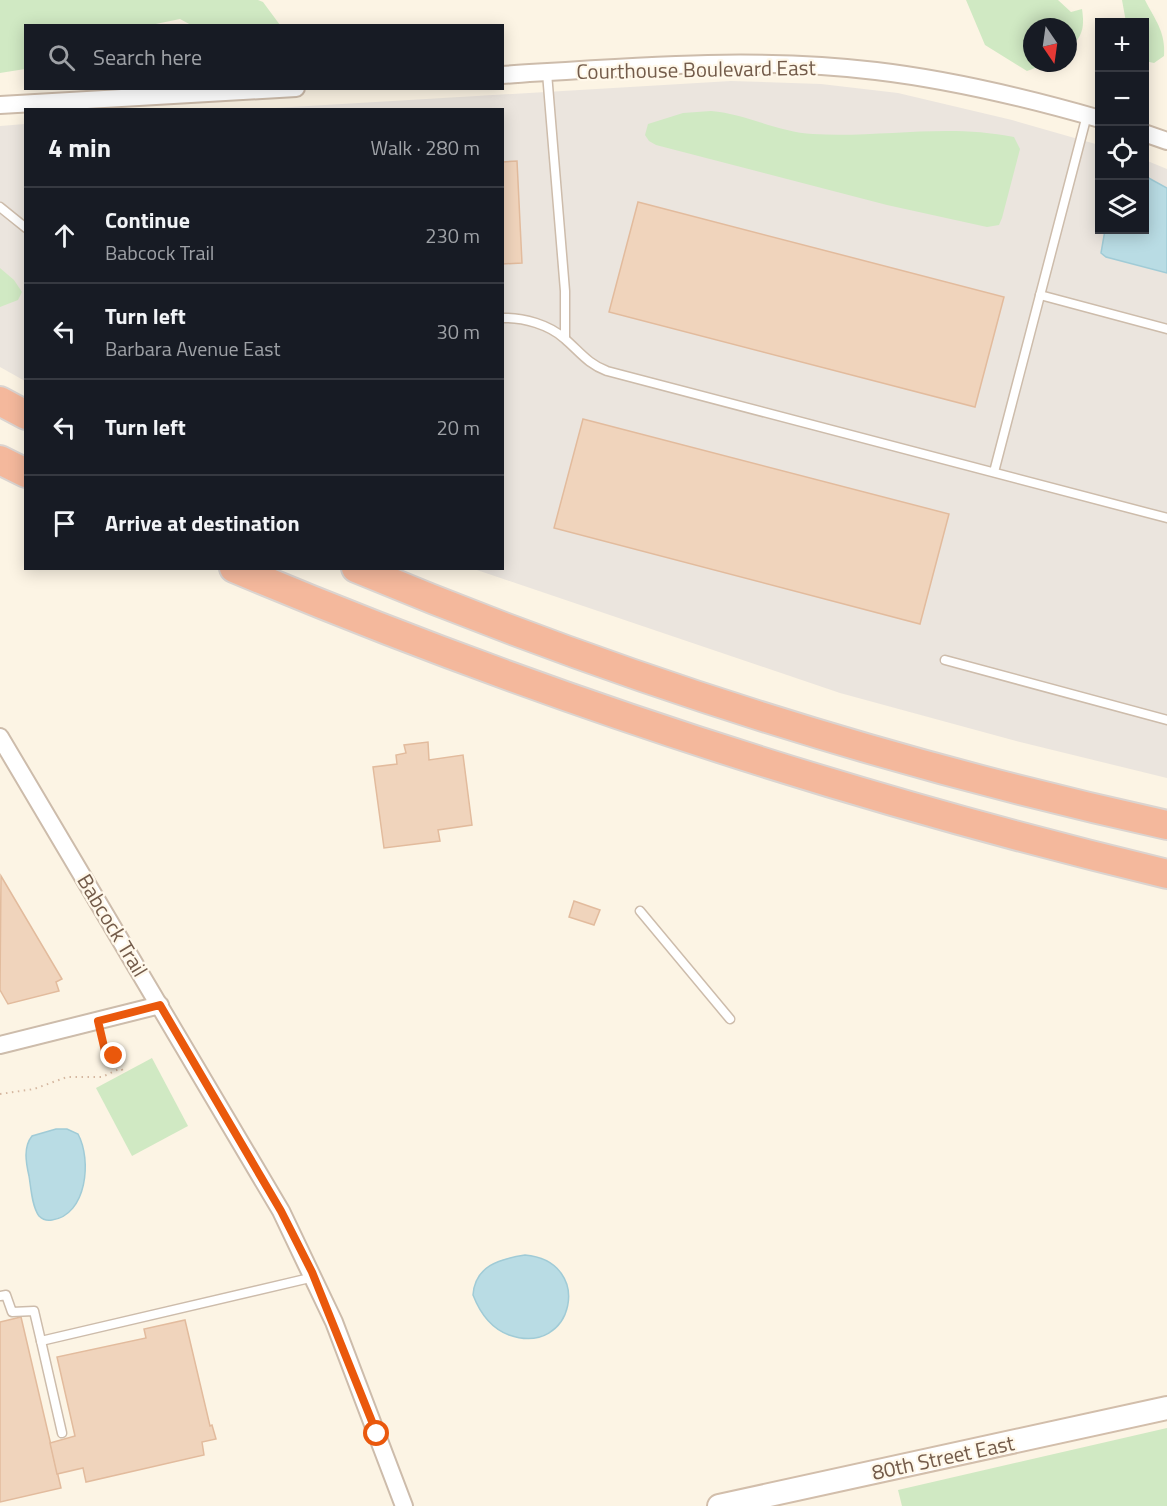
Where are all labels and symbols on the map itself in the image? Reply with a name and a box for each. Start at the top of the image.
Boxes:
north arrow [1023,18,1077,72]
street label: Courthouse Boulevard East [576,51,817,87]
street label: Babcock Trail [70,867,156,983]
route end [100,1042,126,1068]
route start [363,1420,389,1446]
street label: 80th Street East [869,1426,1018,1488]

